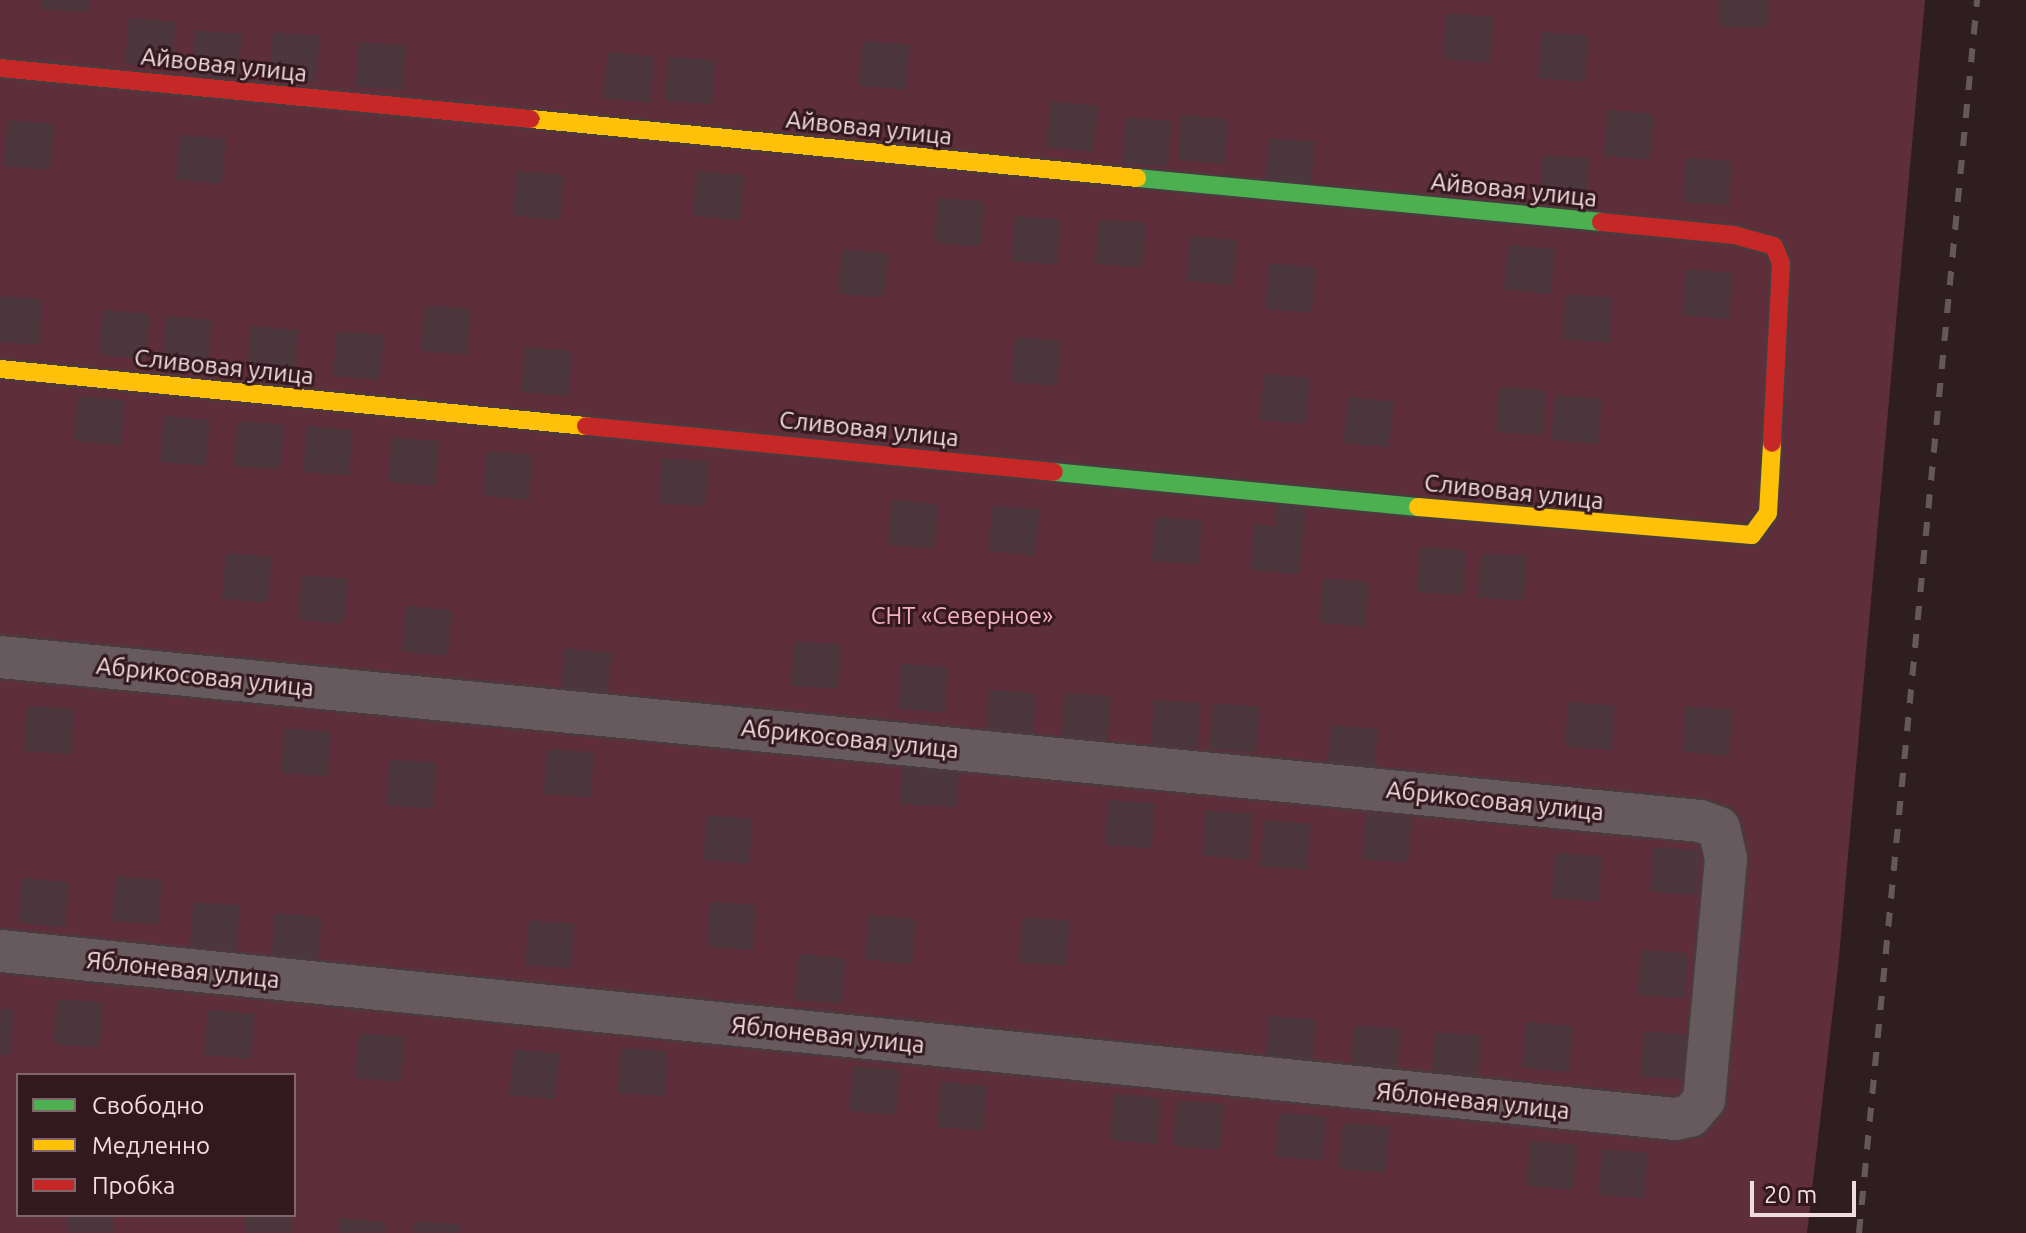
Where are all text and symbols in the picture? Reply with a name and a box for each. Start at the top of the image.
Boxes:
street label: Айвовая улица [140,42,308,88]
street label: Айвовая улица [785,105,953,151]
street label: Айвовая улица [1430,167,1598,213]
street label: Сливовая улица [133,343,315,391]
street label: Сливовая улица [778,405,960,453]
street label: Сливовая улица [1423,468,1605,516]
park label: СНТ «Северное» [871,602,1053,630]
street label: Абрикосовая улица [95,651,315,703]
street label: Абрикосовая улица [740,713,960,765]
street label: Абрикосовая улица [1385,775,1605,827]
street label: Яблоневая улица [85,946,281,994]
street label: Яблоневая улица [730,1011,926,1059]
legend [16,1073,296,1217]
street label: Яблоневая улица [1375,1077,1571,1125]
text: Свободно [92,1092,204,1119]
text: Медленно [92,1132,210,1159]
scale bar [1754,1165,1860,1215]
text: Пробка [92,1172,175,1199]
text: 20 m [1764,1181,1817,1208]

